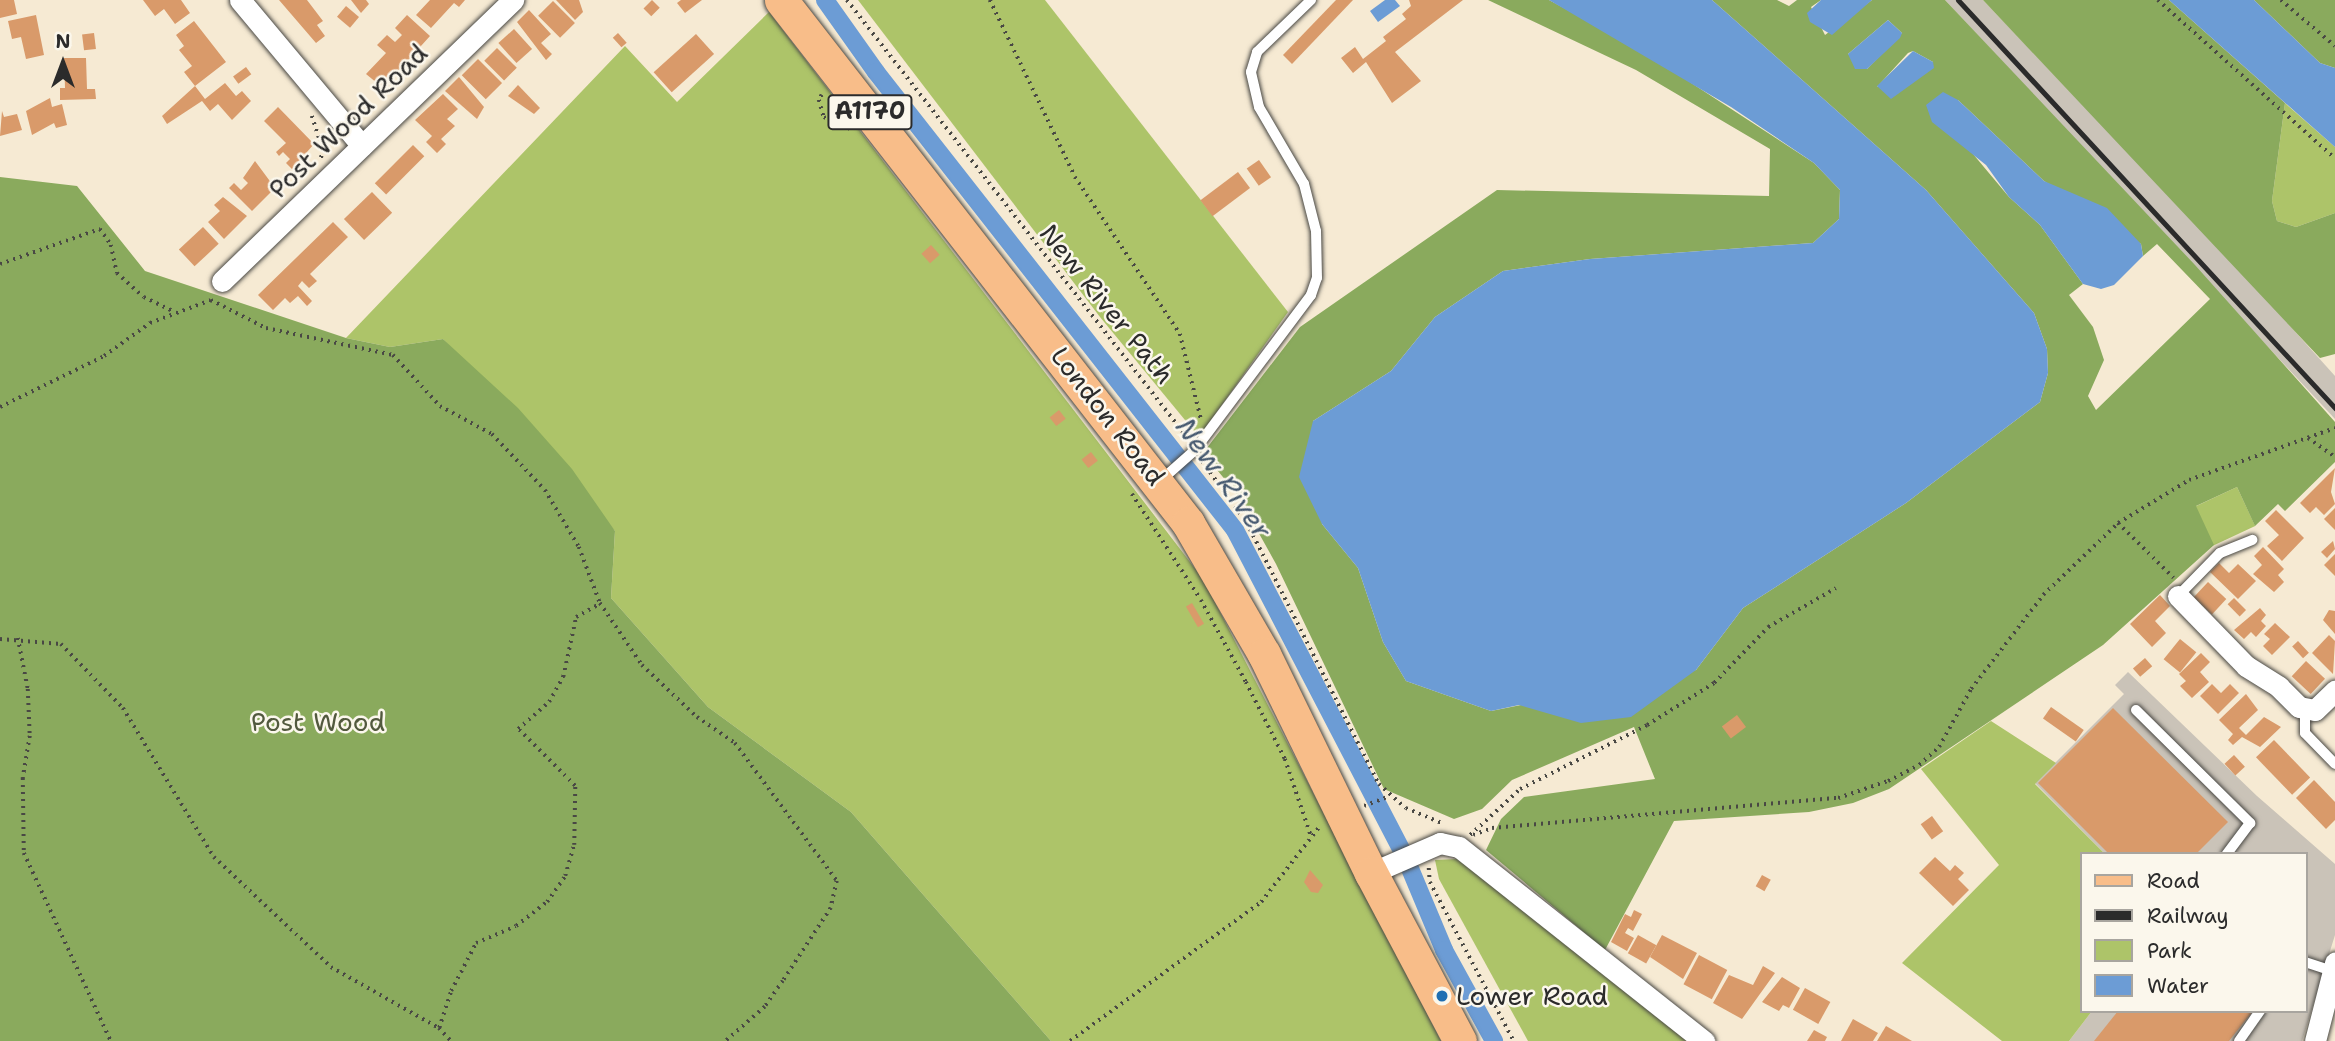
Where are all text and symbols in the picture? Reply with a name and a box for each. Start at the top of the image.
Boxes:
north arrow [28,28,98,98]
text: N [55,29,71,54]
street label: Post Wood Road [262,37,434,205]
road number: A1170 [826,92,914,132]
street label: New River Path [1033,218,1181,390]
street label: London Road [1044,341,1172,491]
water label: New River [1169,411,1279,545]
park label: Post Wood [251,706,385,738]
legend [2080,852,2307,1013]
text: Road [2147,867,2200,895]
text: Railway [2147,902,2229,930]
text: Park [2147,937,2192,965]
text: Water [2147,972,2209,1000]
place label: Lower Road [1456,980,1608,1012]
marker: Lower Road [1434,988,1450,1004]

